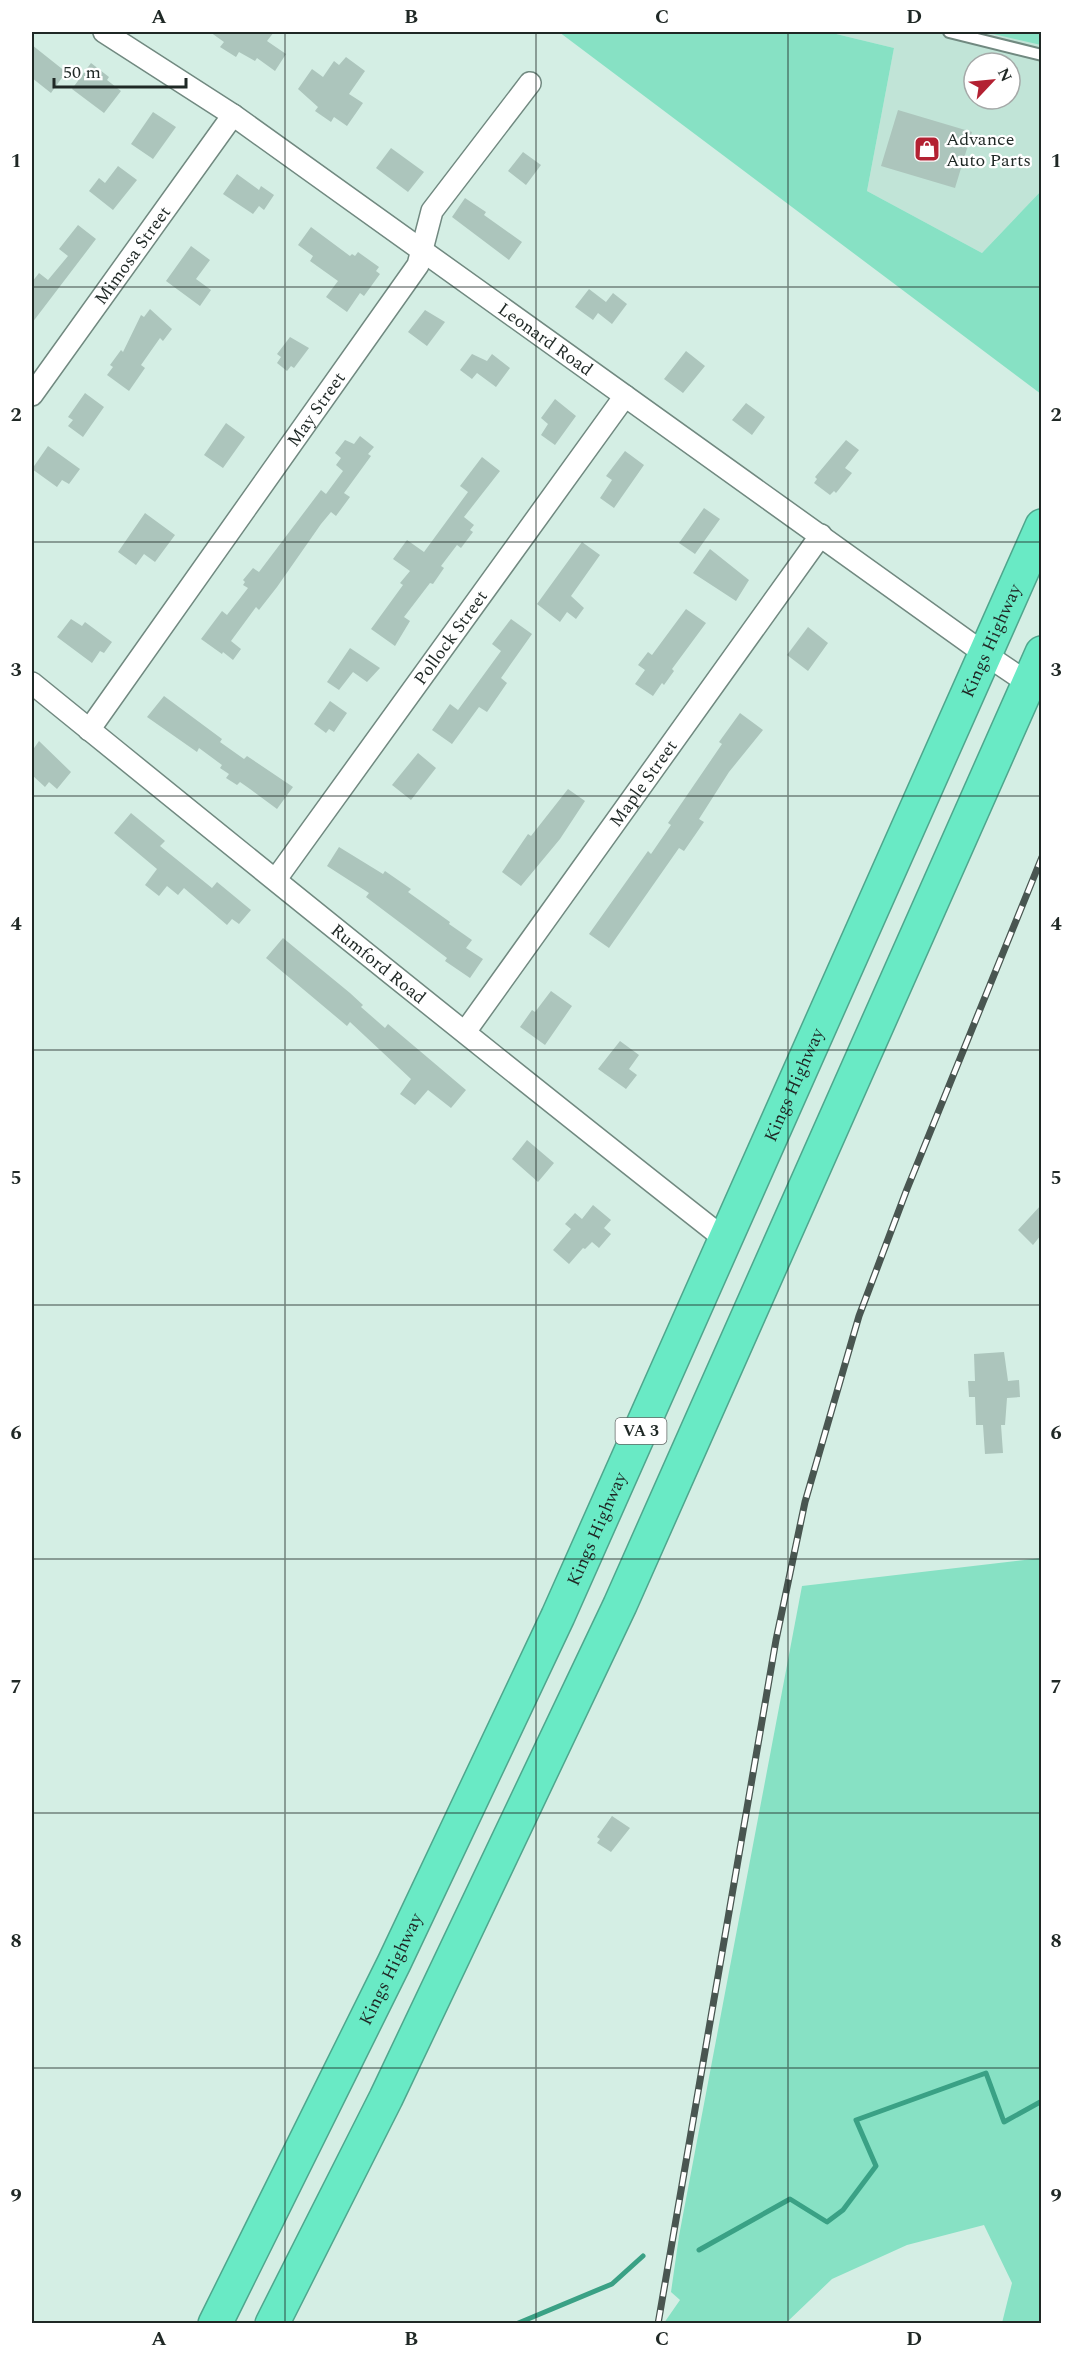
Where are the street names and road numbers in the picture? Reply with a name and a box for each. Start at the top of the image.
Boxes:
street label: Mimosa Street [87,200,177,310]
street label: Leonard Road [492,296,599,382]
street label: May Street [280,366,352,452]
street label: Kings Highway [954,578,1029,702]
street label: Pollock Street [407,584,494,691]
street label: Maple Street [602,734,684,833]
street label: Rumford Road [325,917,432,1010]
street label: Kings Highway [757,1022,832,1146]
road number: VA 3 [616,1418,666,1444]
street label: Kings Highway [560,1467,634,1590]
street label: Kings Highway [352,1907,430,2030]

